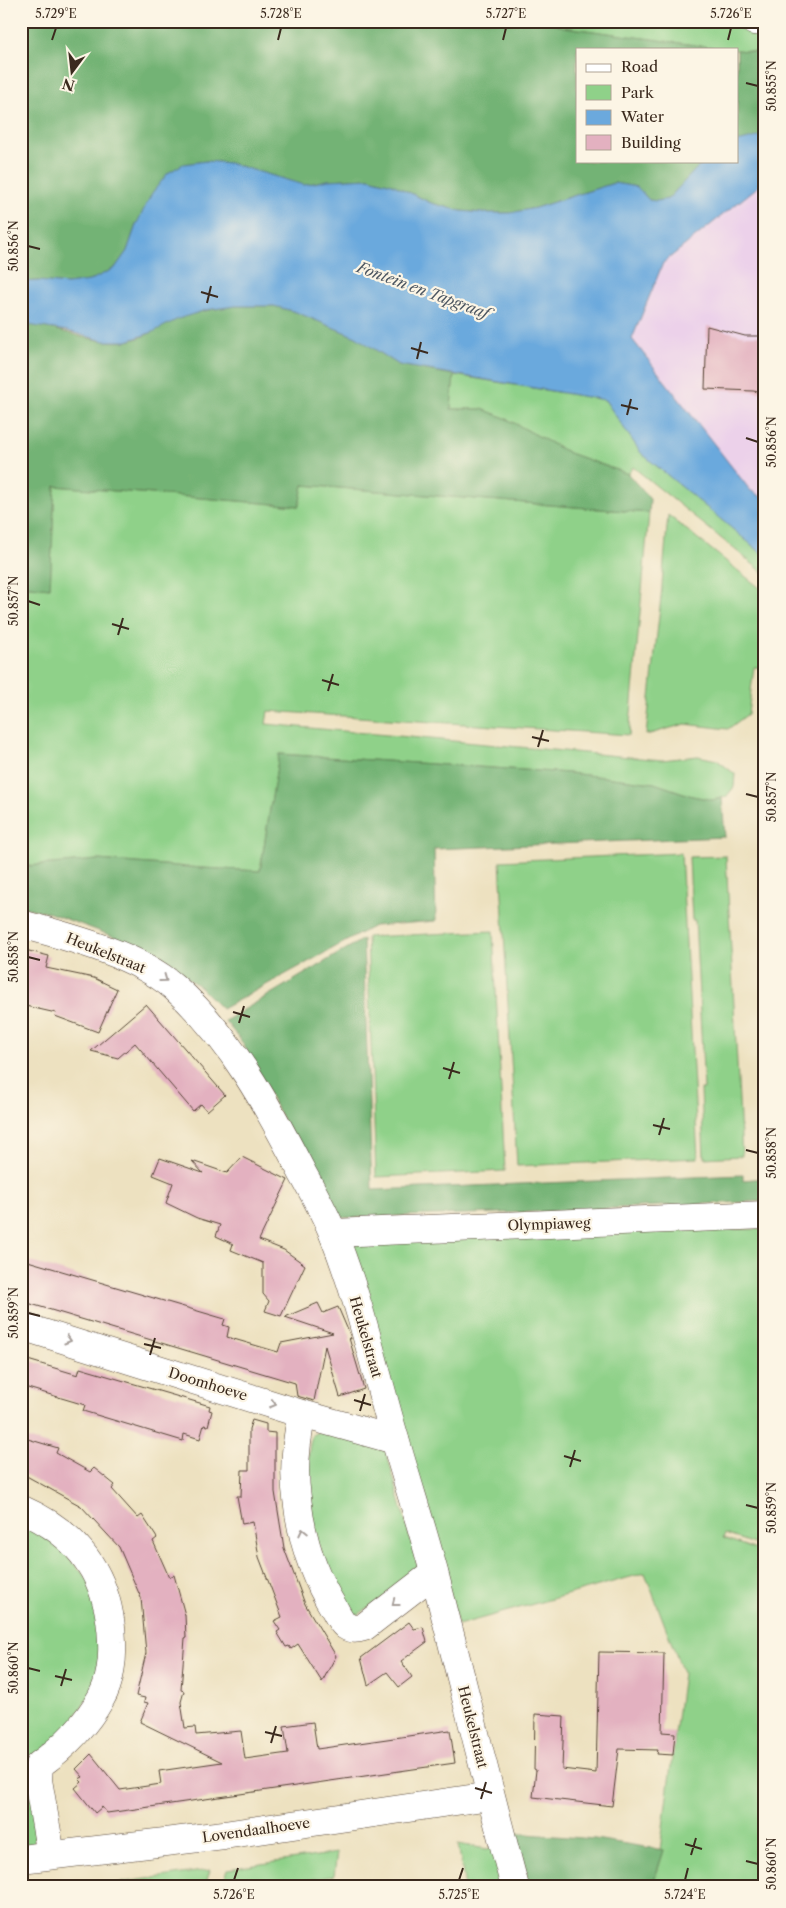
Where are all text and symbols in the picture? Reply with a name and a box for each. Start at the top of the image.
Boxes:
text: 5.729°E [35,6,77,21]
text: 5.728°E [260,6,302,21]
text: 5.727°E [486,6,526,21]
text: 5.726°E [710,6,752,21]
north arrow [48,48,98,98]
legend [576,48,738,162]
text: Road [621,57,658,76]
text: 50.855°N [764,60,779,112]
text: N [60,74,77,95]
text: Park [621,83,655,102]
text: Water [620,107,665,126]
text: Building [621,133,681,152]
text: 50.856°N [6,220,21,272]
water label: Fontein en Tapgraaf [354,257,496,324]
text: 50.856°N [764,416,779,468]
text: 50.857°N [6,576,21,626]
text: 50.857°N [764,772,779,822]
street label: Heukelstraat [64,929,148,977]
text: 50.858°N [6,931,21,983]
one-way arrow [158,974,167,982]
text: 50.858°N [764,1127,779,1179]
street label: Olympiaweg [507,1214,591,1234]
text: 50.859°N [6,1287,21,1339]
street label: Heukelstraat [346,1294,386,1380]
one-way arrow [63,1334,72,1344]
street label: Doomhoeve [166,1363,250,1405]
one-way arrow [269,1399,277,1409]
text: 50.859°N [764,1482,779,1534]
one-way arrow [298,1528,309,1537]
one-way arrow [392,1597,401,1605]
text: 50.860°N [6,1642,21,1694]
street label: Heukelstraat [454,1684,492,1770]
street label: Lovendaalhoeve [201,1814,311,1846]
text: 50.860°N [764,1838,779,1890]
text: 5.726°E [213,1887,255,1902]
text: 5.725°E [438,1887,480,1902]
text: 5.724°E [664,1887,706,1902]

